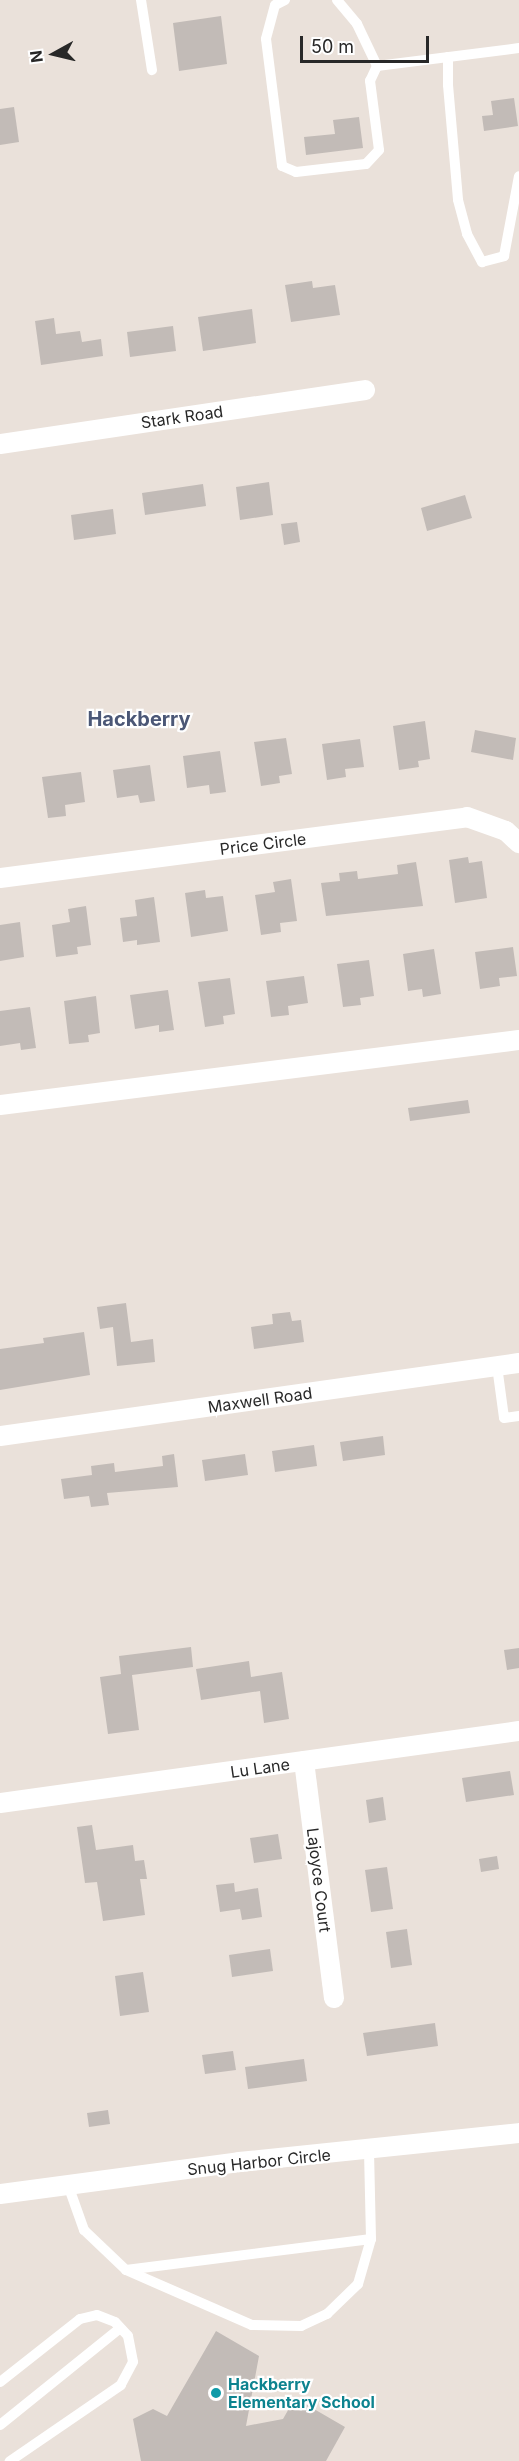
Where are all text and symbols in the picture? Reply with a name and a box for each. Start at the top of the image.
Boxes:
north arrow [24,24,84,84]
scale bar [303,24,432,62]
text: 50 m [311,36,354,57]
text: N [25,49,47,64]
street label: Stark Road [140,402,224,432]
district label: Hackberry [87,707,191,731]
street label: Price Circle [219,829,307,859]
street label: Maxwell Road [207,1383,313,1417]
street label: Lu Lane [229,1754,291,1782]
street label: Lajoyce Court [303,1827,335,1933]
street label: Snug Harbor Circle [186,2145,332,2179]
place label: Hackberry Elementary School [228,2374,375,2412]
marker: Hackberry Elementary School [209,2386,223,2400]

